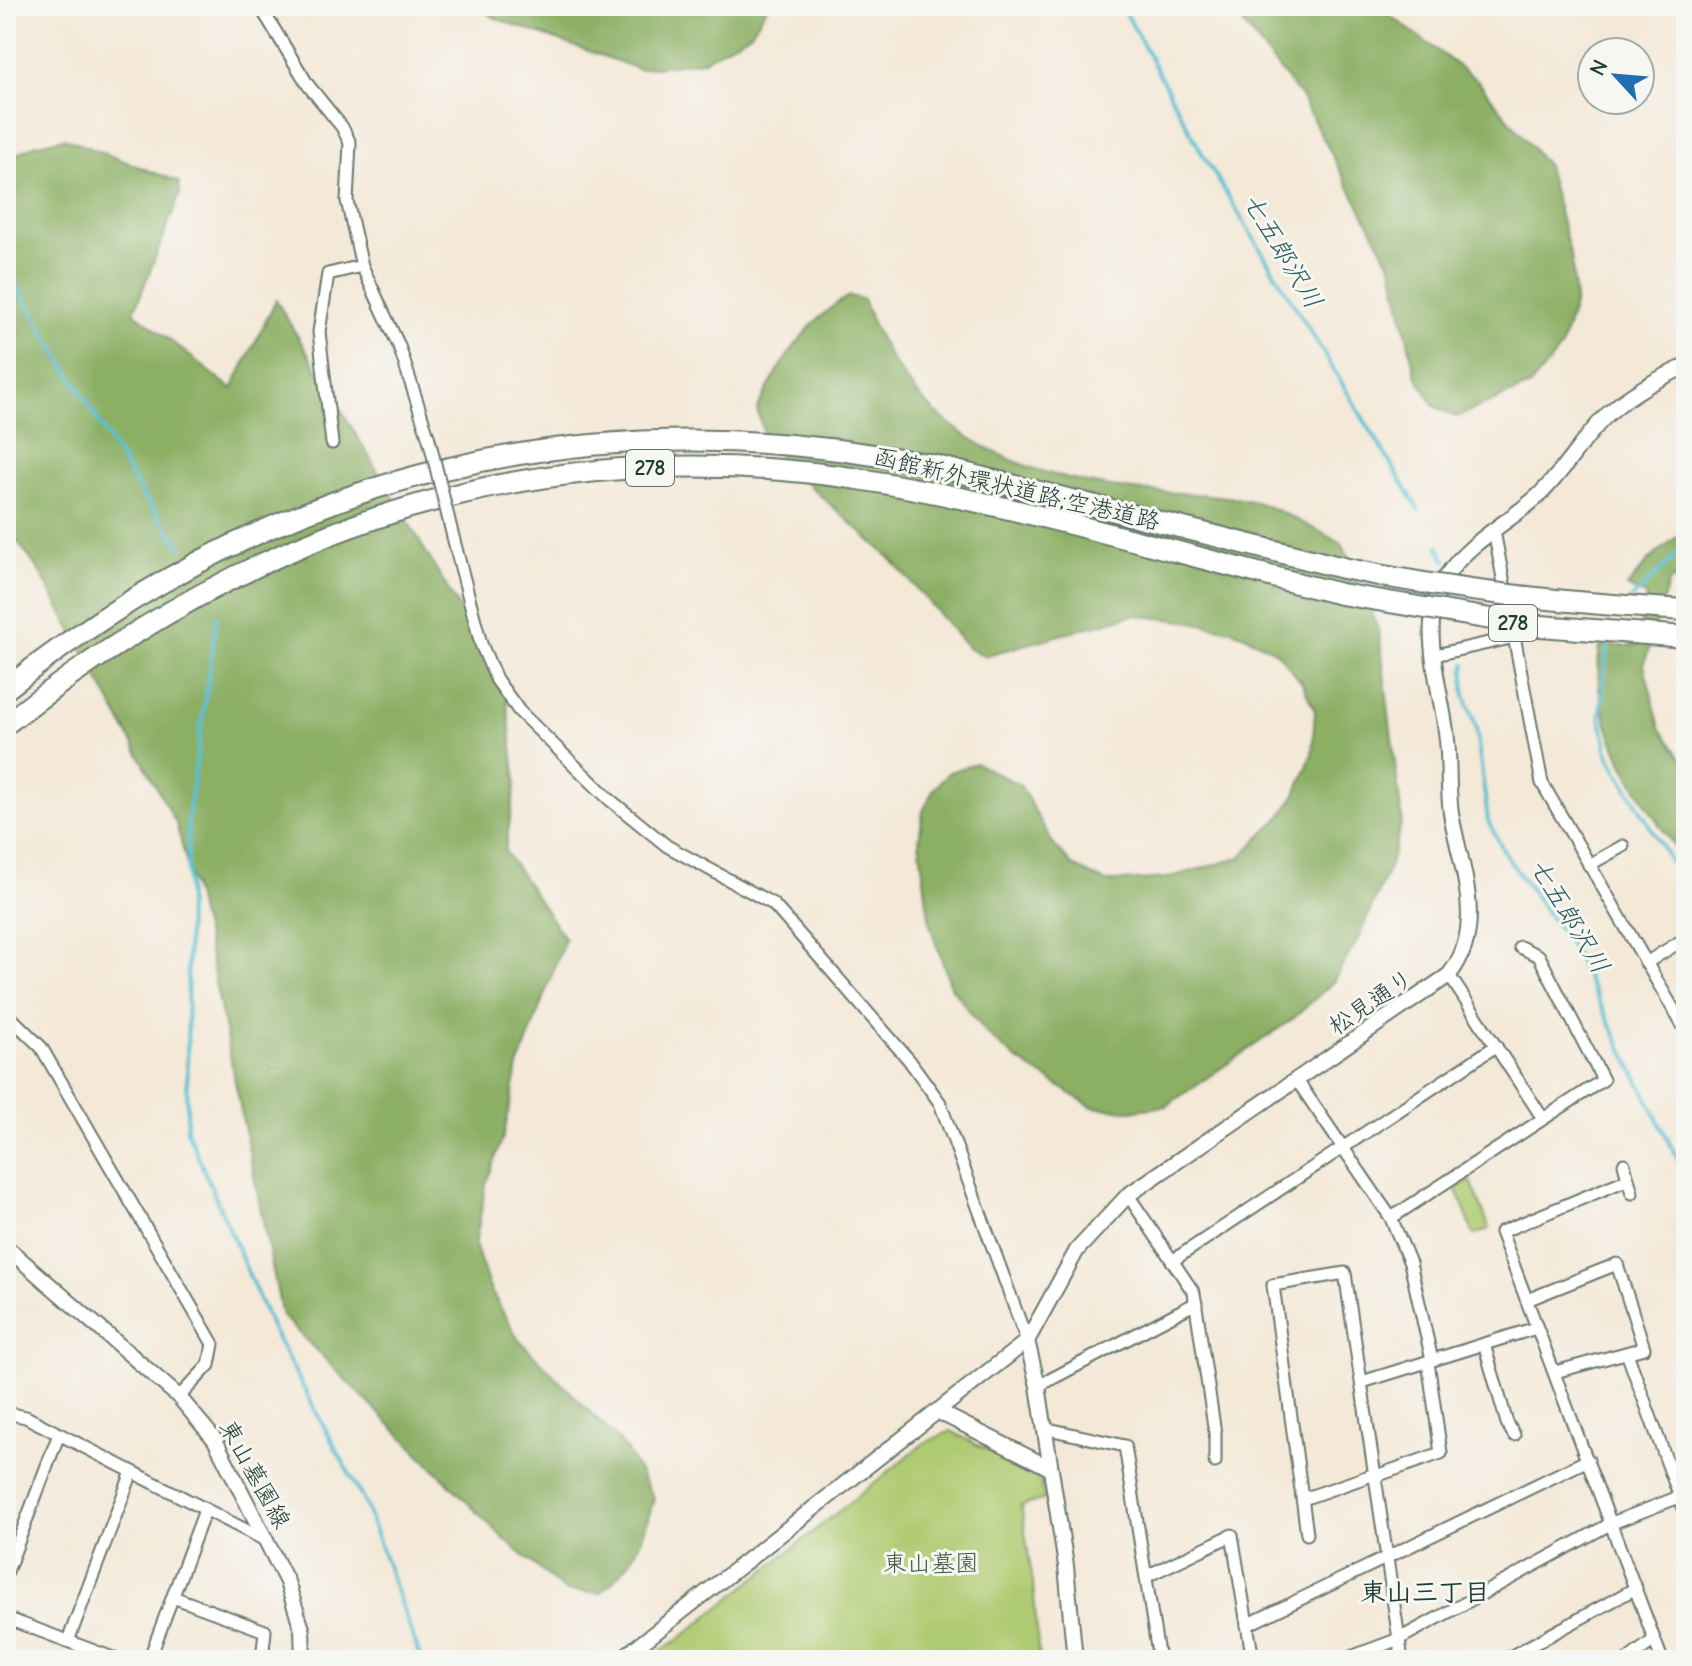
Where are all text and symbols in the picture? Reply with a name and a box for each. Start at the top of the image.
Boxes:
north arrow [1576,36,1656,116]
text: N [1584,56,1614,80]
water label: 七五郎沢川 [1236,188,1328,314]
street label: 函館新外環状道路;空港道路 [871,442,1163,536]
road number: 278 [626,450,674,486]
road number: 278 [1489,605,1537,641]
water label: 七五郎沢川 [1523,853,1615,979]
street label: 松見通り [1323,964,1419,1040]
street label: 東山墓園線 [214,1415,296,1533]
park label: 東山墓園 [883,1549,979,1577]
district label: 東山三丁目 [1360,1578,1490,1608]

